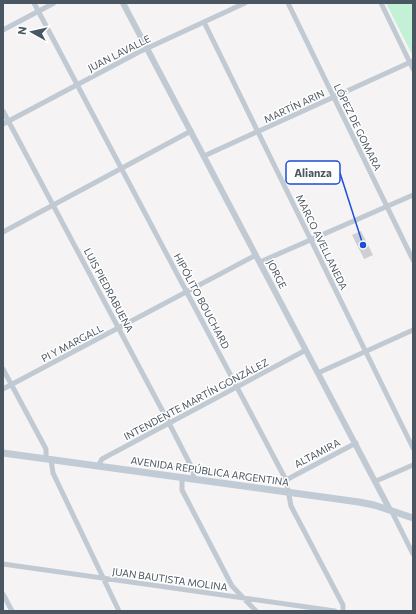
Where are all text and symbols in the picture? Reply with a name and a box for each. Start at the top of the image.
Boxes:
north arrow [12,12,52,52]
text: N [15,26,29,36]
street label: JUAN LAVALLE [86,32,152,74]
street label: LÓPEZ DE GOMARA [332,82,384,172]
street label: MARTÍN ARIN [262,87,326,125]
callout: Alianza [286,161,340,184]
text: Alianza [294,166,332,179]
street label: MARCO AVELLANEDA [294,192,350,292]
street label: LUIS PIEDRABUENA [82,246,136,334]
street label: HIPÓLITO BOUCHARD [172,251,232,351]
street label: JORGE [265,258,289,291]
street label: PI Y MARGALL [39,322,105,364]
street label: INTENDENTE MARTÍN GONZÁLEZ [122,356,271,442]
street label: ALTAMIRA [292,436,342,470]
street label: AVENIDA REPÚBLICA ARGENTINA [130,454,290,488]
street label: JUAN BAUTISTA MOLINA [112,565,229,593]

